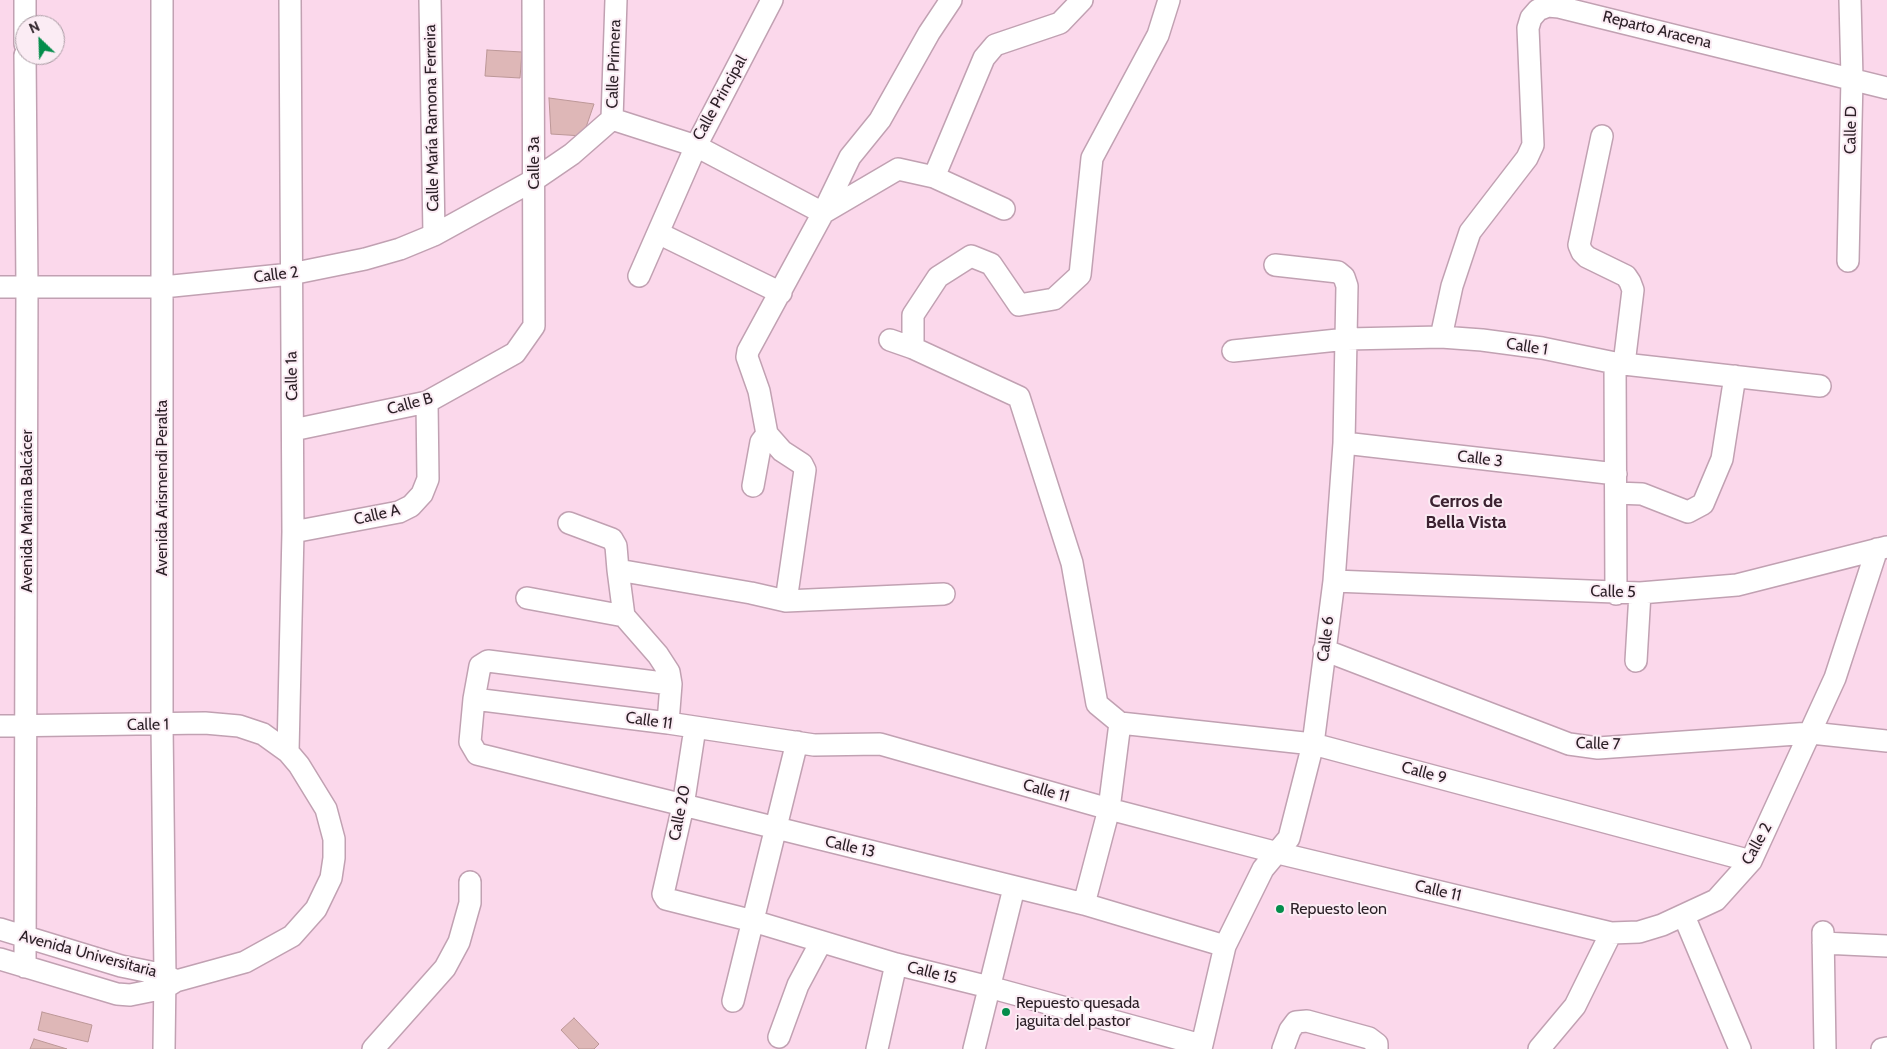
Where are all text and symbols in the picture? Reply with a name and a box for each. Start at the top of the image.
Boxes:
street label: Reparto Aracena [1601,7,1713,53]
north arrow [15,15,65,65]
text: N [26,17,42,37]
street label: Calle Primera [603,19,625,109]
street label: Calle María Ramona Ferreira [421,24,443,212]
street label: Calle Principal [689,52,751,144]
street label: Calle D [1841,106,1861,154]
street label: Calle 3a [524,136,544,190]
street label: Calle 2 [252,263,300,287]
street label: Calle 1 [1505,334,1549,360]
street label: Calle 1a [282,351,302,401]
street label: Calle B [385,389,435,419]
street label: Avenida Arismendi Peralta [152,400,172,576]
street label: Avenida Marina Balcácer [17,429,37,593]
street label: Calle 3 [1456,447,1504,471]
district label: Cerros de Bella Vista [1425,491,1507,534]
street label: Calle A [352,500,402,530]
street label: Calle 5 [1590,582,1636,602]
street label: Calle 6 [1314,615,1338,663]
street label: Calle 11 [624,708,674,734]
street label: Calle 1 [127,715,169,735]
street label: Calle 7 [1575,734,1621,754]
street label: Calle 9 [1399,758,1449,788]
street label: Calle 11 [1021,775,1071,807]
street label: Calle 20 [665,784,695,842]
street label: Calle 2 [1738,820,1776,868]
street label: Calle 13 [823,832,877,862]
street label: Calle 11 [1413,876,1463,906]
place label: Repuesto leon [1290,899,1387,919]
marker: Repuesto leon [1274,903,1286,915]
street label: Avenida Universitaria [17,926,159,982]
street label: Calle 15 [905,958,959,988]
place label: Repuesto quesada jaguita del pastor [1016,993,1140,1031]
marker: Repuesto quesada jaguita del pastor [1000,1006,1012,1018]

